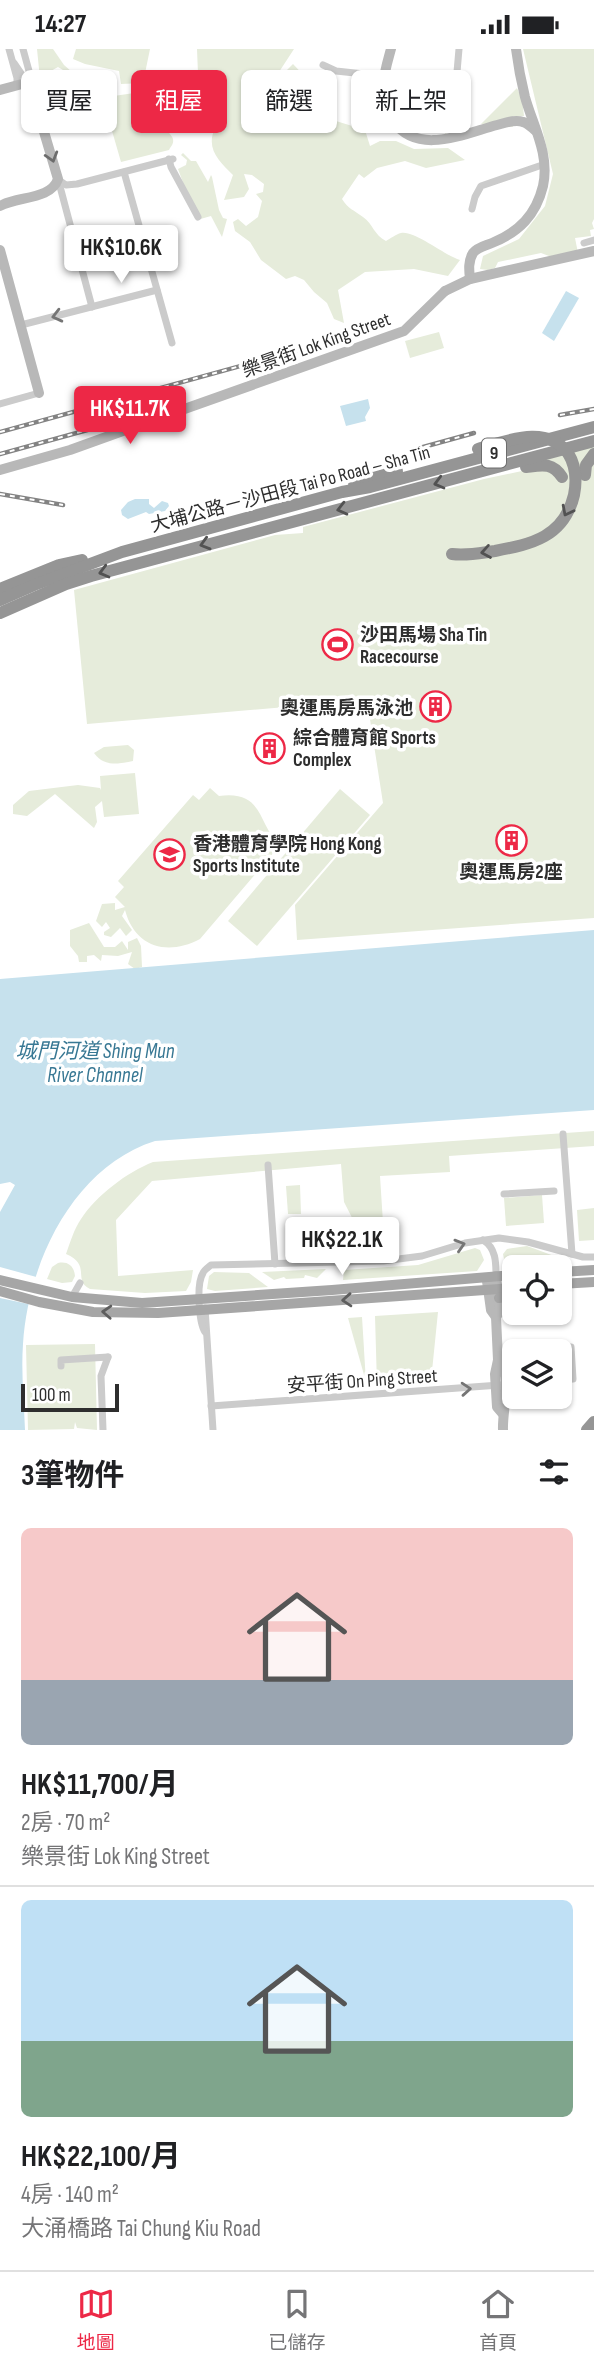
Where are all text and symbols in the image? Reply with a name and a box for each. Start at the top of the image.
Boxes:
text: 14:27 [35,9,86,40]
chip: 買屋 [21,70,117,133]
chip: 租屋 [131,70,227,133]
chip: 篩選 [241,70,337,133]
chip: 新上架 [351,70,471,133]
one-way arrow [43,151,58,163]
pin: HK$10.6K [49,225,193,285]
text: HK$10.6K [80,234,162,262]
one-way arrow [51,308,63,322]
street label: 樂景街 Lok King Street [239,308,394,383]
pin: HK$11.7K [58,387,202,446]
text: HK$11.7K [90,395,170,423]
road number: 9 [482,439,506,467]
street label: 大埔公路－沙田段 Tai Po Road – Sha Tin [148,441,433,538]
one-way arrow [434,475,446,490]
one-way arrow [336,501,348,515]
one-way arrow [561,504,575,516]
one-way arrow [199,536,211,551]
one-way arrow [480,544,492,559]
one-way arrow [98,564,110,579]
place label: 沙田馬場 Sha Tin Racecourse [360,624,487,669]
sports icon: 沙田馬場 Sha Tin Racecourse [320,628,354,662]
building icon: 奧運馬房馬泳池 [419,690,453,724]
place label: 奧運馬房馬泳池 [280,697,413,720]
place label: 綜合體育館 Sports Complex [293,727,436,772]
building icon: 綜合體育館 Sports Complex [253,731,287,765]
building icon: 奧運馬房2座 [494,823,528,857]
place label: 香港體育學院 Hong Kong Sports Institute [193,833,382,878]
school or university icon: 香港體育學院 Hong Kong Sports Institute [153,837,187,871]
place label: 奧運馬房2座 [459,861,563,884]
water label: 城門河道 Shing Mun River Channel [16,1039,175,1088]
pin: HK$22.1K [270,1217,414,1277]
text: HK$22.1K [301,1226,383,1254]
one-way arrow [454,1239,466,1254]
map controls [502,1255,572,1409]
button: locate [502,1255,572,1325]
one-way arrow [341,1292,352,1307]
one-way arrow [102,1305,113,1320]
button: layers [502,1339,572,1409]
street label: 安平街 On Ping Street [286,1365,438,1398]
scale bar [21,1381,119,1413]
one-way arrow [461,1382,472,1397]
text: 100 m [32,1384,71,1407]
icon: filters [535,1453,573,1491]
text: 3筆物件 [21,1458,124,1494]
icon: home [234,1574,360,1700]
text: HK$11,700/月 [21,1767,179,1803]
text: 2房 · 70 m² [21,1809,110,1837]
text: 樂景街 Lok King Street [21,1843,210,1871]
icon: home [234,1946,360,2072]
text: HK$22,100/月 [21,2139,181,2175]
text: 4房 · 140 m² [21,2181,119,2209]
text: 大涌橋路 Tai Chung Kiu Road [21,2215,261,2243]
tab: 地圖 [77,2285,115,2355]
tab: 已儲存 [268,2285,325,2355]
tab: 首頁 [479,2285,517,2355]

